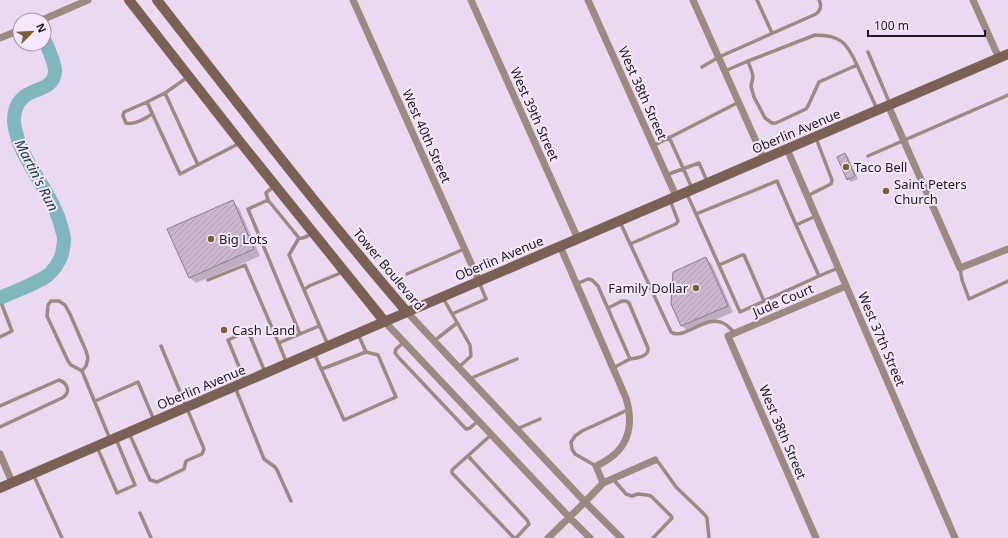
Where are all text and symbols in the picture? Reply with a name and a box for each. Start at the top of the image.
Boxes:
north arrow [12,12,52,52]
scale bar [868,12,985,38]
text: 100 m [874,17,909,34]
text: N [33,21,50,35]
street label: West 38th Street [614,43,672,143]
street label: West 39th Street [506,64,564,164]
street label: West 40th Street [398,86,456,186]
street label: Oberlin Avenue [749,104,843,158]
water label: Martin's Run [11,136,63,214]
place label: Taco Bell [854,158,907,176]
marker: Taco Bell [841,162,851,172]
place label: Saint Peters Church [894,175,967,208]
marker: Saint Peters Church [881,186,891,196]
street label: Tower Boulevard [349,224,429,314]
place label: Big Lots [219,230,268,248]
street label: Oberlin Avenue [452,231,546,285]
marker: Big Lots [206,234,216,244]
place label: Family Dollar [608,279,689,297]
street label: Jude Court [748,279,816,322]
marker: Family Dollar [691,283,701,293]
street label: West 37th Street [854,289,910,389]
place label: Cash Land [232,321,295,339]
marker: Cash Land [219,325,229,335]
street label: Oberlin Avenue [154,360,248,414]
street label: West 38th Street [755,382,811,482]

